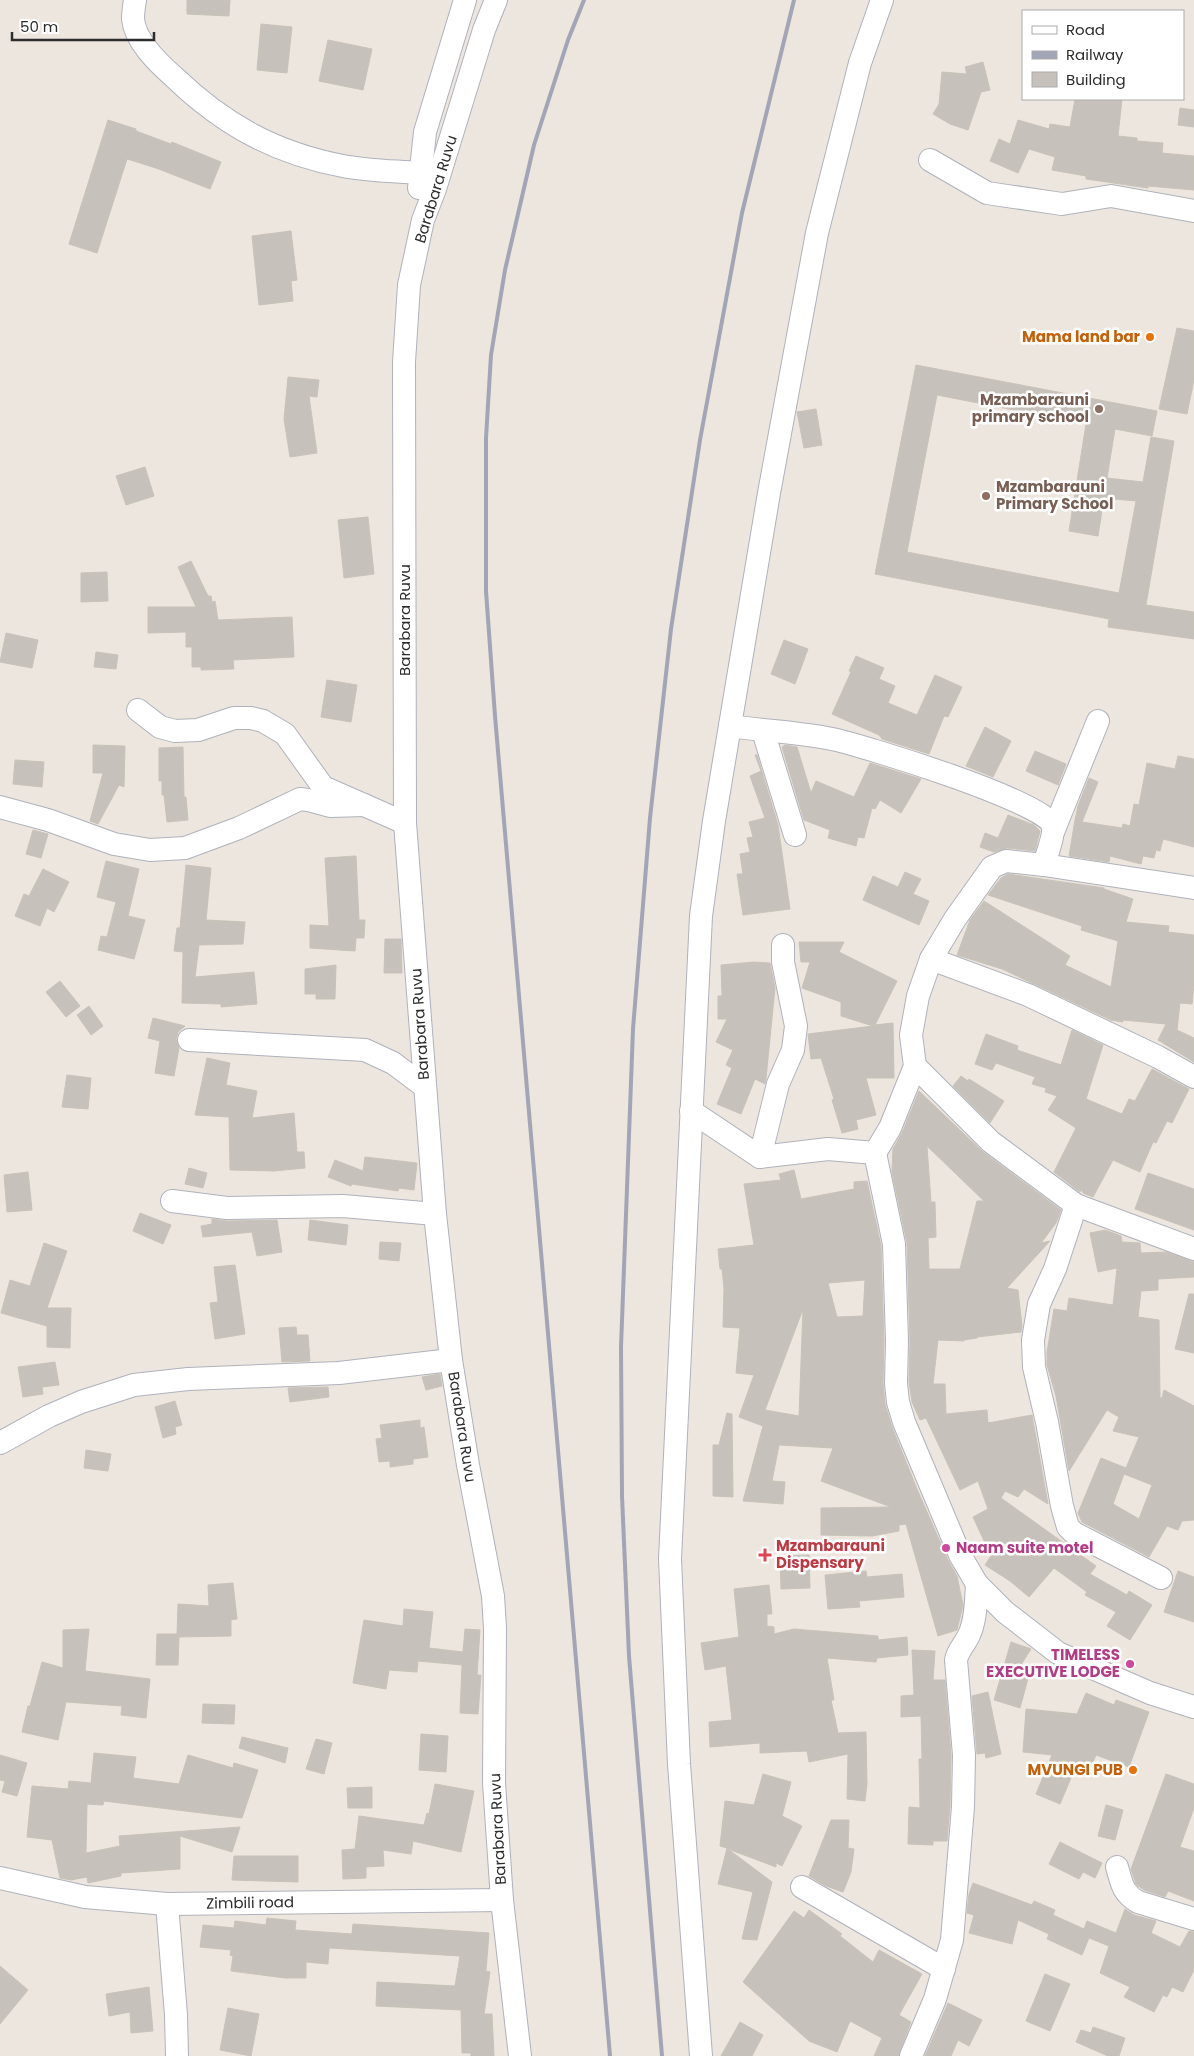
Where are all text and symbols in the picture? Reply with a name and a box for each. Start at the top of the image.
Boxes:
scale bar [12,10,155,42]
legend [1022,10,1184,100]
text: 50 m [20,16,58,37]
text: Road [1066,19,1105,40]
text: Railway [1066,44,1124,65]
text: Building [1066,69,1126,90]
street label: Barabara Ruvu [409,132,462,245]
place label: Mama land bar [1022,326,1141,347]
marker: Mama land bar [1144,331,1156,343]
place label: Mzambarauni primary school [972,389,1089,427]
marker: Mzambarauni primary school [1093,403,1105,415]
place label: Mzambarauni Primary School [996,476,1113,514]
marker: Mzambarauni Primary School [980,490,992,502]
street label: Barabara Ruvu [394,564,415,676]
street label: Barabara Ruvu [405,968,434,1081]
street label: Barabara Ruvu [443,1370,482,1484]
place label: Mzambarauni Dispensary [776,1535,885,1573]
place label: Naam suite motel [956,1537,1093,1558]
marker: Naam suite motel [940,1542,952,1554]
marker: Mzambarauni Dispensary [758,1548,772,1562]
place label: TIMELESS EXECUTIVE LODGE [986,1644,1120,1682]
marker: TIMELESS EXECUTIVE LODGE [1124,1658,1136,1670]
place label: MVUNGI PUB [1028,1759,1123,1780]
marker: MVUNGI PUB [1127,1764,1139,1776]
street label: Barabara Ruvu [484,1773,511,1885]
street label: Zimbili road [206,1891,294,1914]

